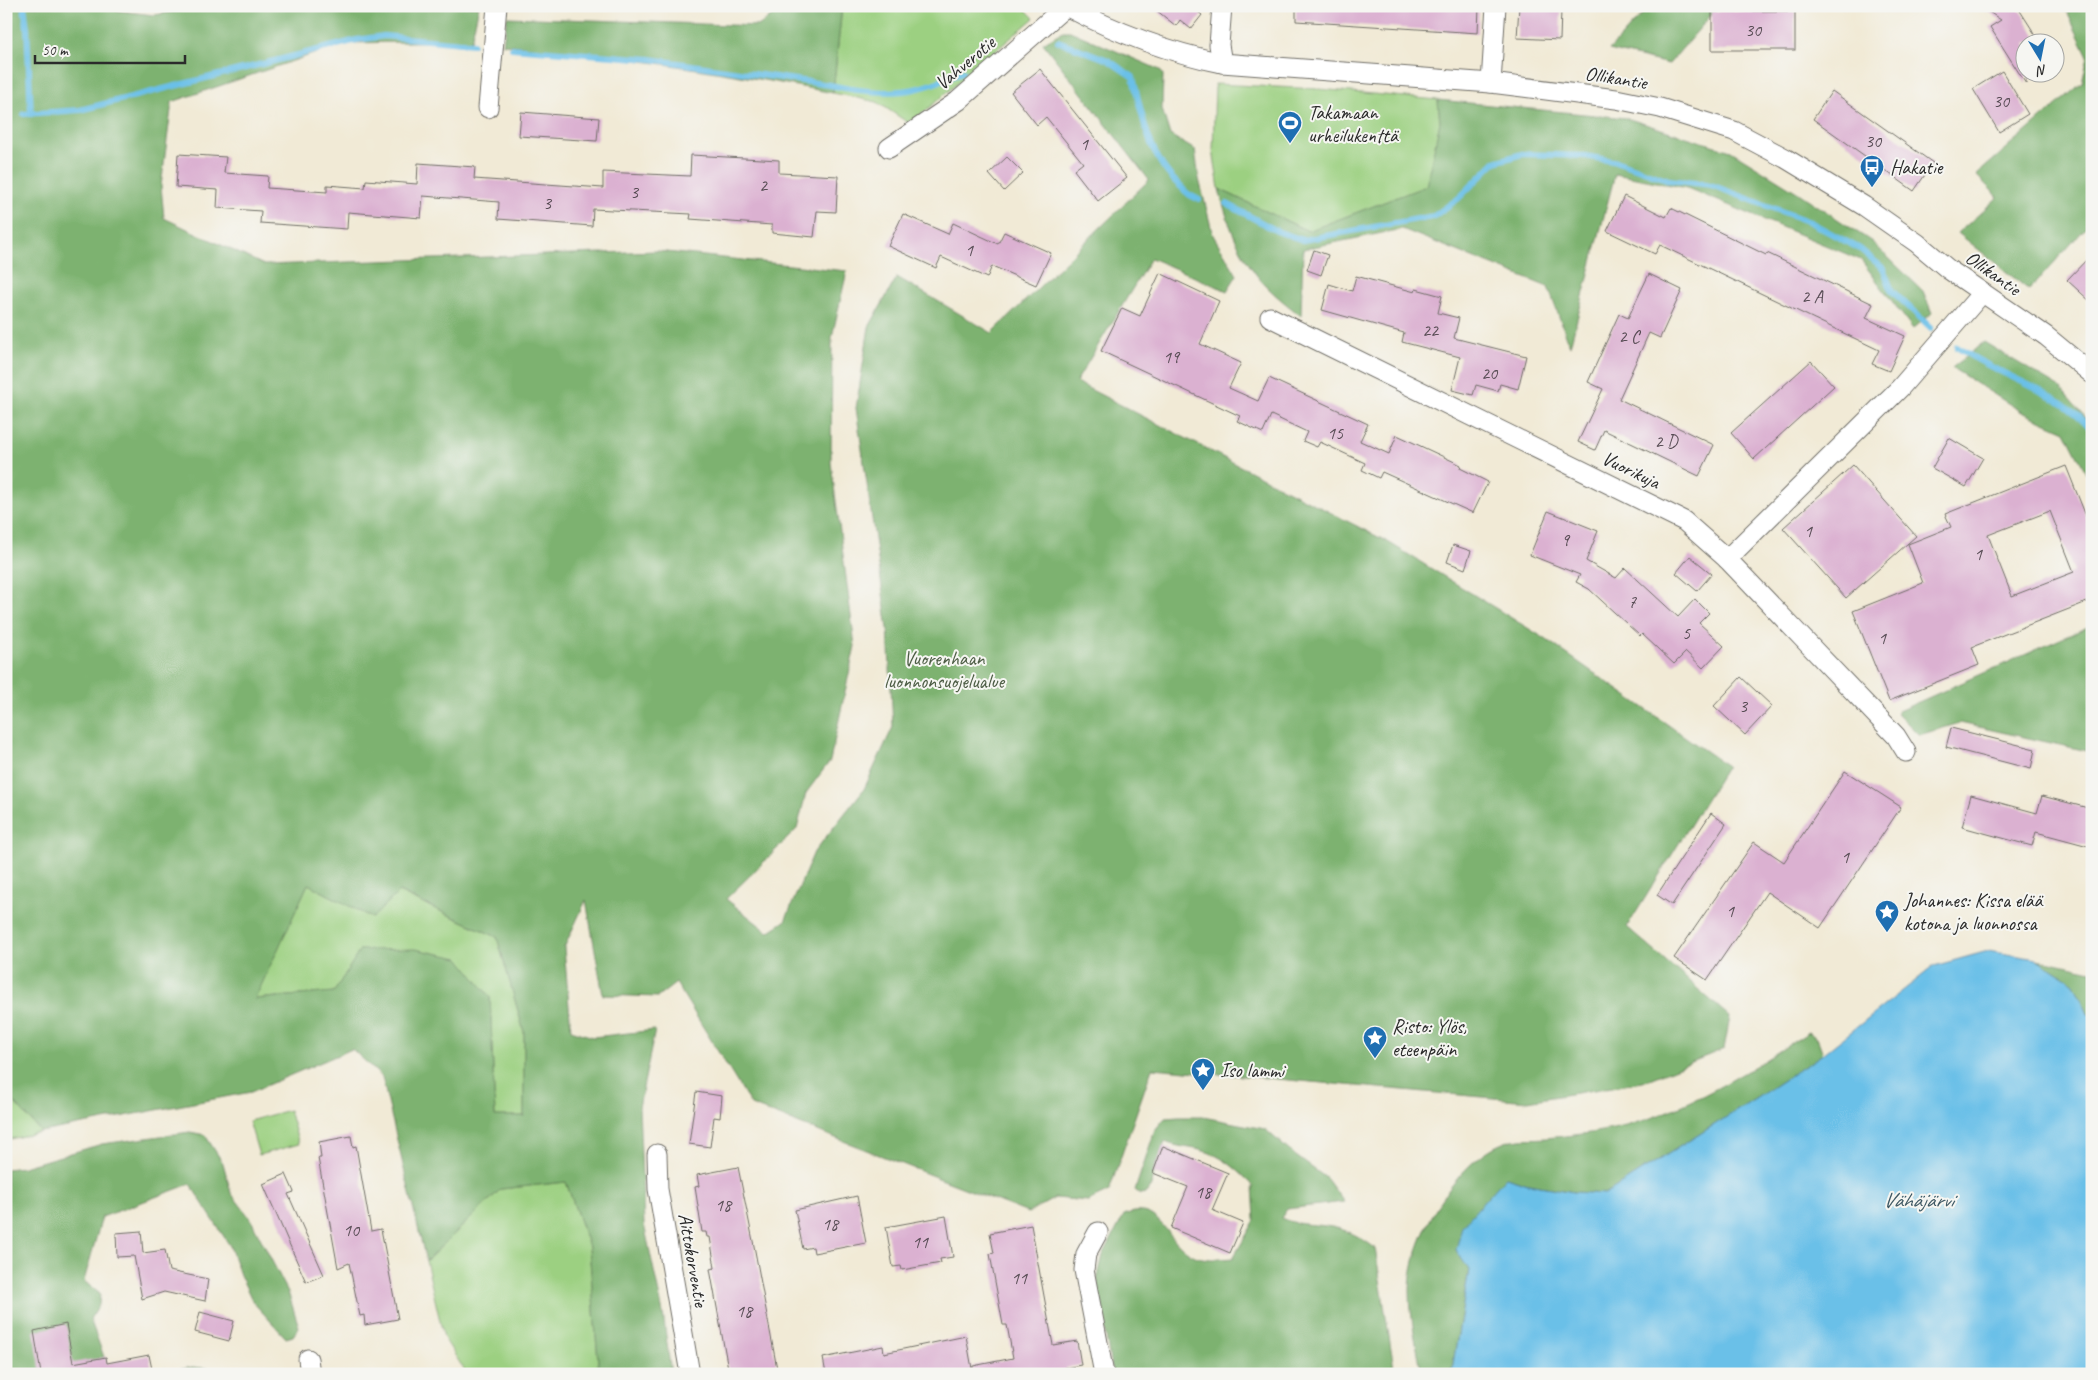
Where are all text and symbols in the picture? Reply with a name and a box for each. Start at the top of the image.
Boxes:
house number: 30 [1745,19,1763,41]
street label: Vahverotie [930,30,1001,95]
scale bar [35,32,185,64]
north arrow [2016,32,2066,82]
text: 50 m [42,41,69,60]
street label: Ollikantie [1583,61,1650,95]
text: N [2034,61,2048,80]
house number: 30 [1993,90,2011,112]
place label: Takamaan urheilukenttä [1308,100,1399,148]
sports icon: Takamaan urheilukenttä [1277,110,1303,144]
house number: 30 [1865,130,1883,152]
house number: 1 [1080,133,1089,155]
bus stop icon: Hakatie [1859,154,1885,188]
place label: Hakatie [1890,155,1944,180]
house number: 2 [759,174,769,196]
house number: 3 [630,181,640,203]
house number: 3 [543,192,553,214]
house number: 1 [965,239,974,261]
street label: Ollikantie [1960,245,2027,302]
house number: 2 A [1801,285,1824,307]
house number: 22 [1422,319,1440,341]
house number: 2 C [1619,325,1642,347]
house number: 19 [1163,346,1181,368]
house number: 20 [1481,362,1499,384]
house number: 15 [1327,422,1344,444]
house number: 2 D [1655,430,1679,452]
street label: Vuorikuja [1598,445,1666,496]
house number: 1 [1804,520,1813,542]
house number: 9 [1561,529,1571,551]
house number: 1 [1974,543,1983,565]
house number: 7 [1628,591,1637,613]
house number: 5 [1682,622,1691,644]
house number: 1 [1878,627,1887,649]
park label: Vuorenhaan luonnonsuojelualue [884,646,1005,694]
house number: 3 [1739,695,1749,717]
house number: 1 [1841,846,1850,868]
place label: Johannes: Kissa elää kotona ja luonnossa [1903,888,2043,936]
place icon: Johannes: Kissa elää kotona ja luonnossa [1874,899,1900,933]
house number: 1 [1726,900,1735,922]
place label: Risto: Ylös, eteenpäin [1392,1014,1467,1062]
place icon: Risto: Ylös, eteenpäin [1362,1025,1388,1059]
place icon: Iso lammi [1190,1057,1216,1091]
place label: Iso lammi [1220,1058,1286,1083]
house number: 18 [1195,1181,1213,1203]
water label: Vähäjärvi [1883,1187,1958,1213]
house number: 18 [715,1194,733,1216]
street label: Aittokorventie [672,1211,714,1310]
house number: 18 [822,1213,840,1235]
house number: 10 [343,1219,361,1241]
house number: 11 [912,1231,929,1253]
house number: 11 [1011,1267,1028,1289]
house number: 18 [736,1300,754,1322]

